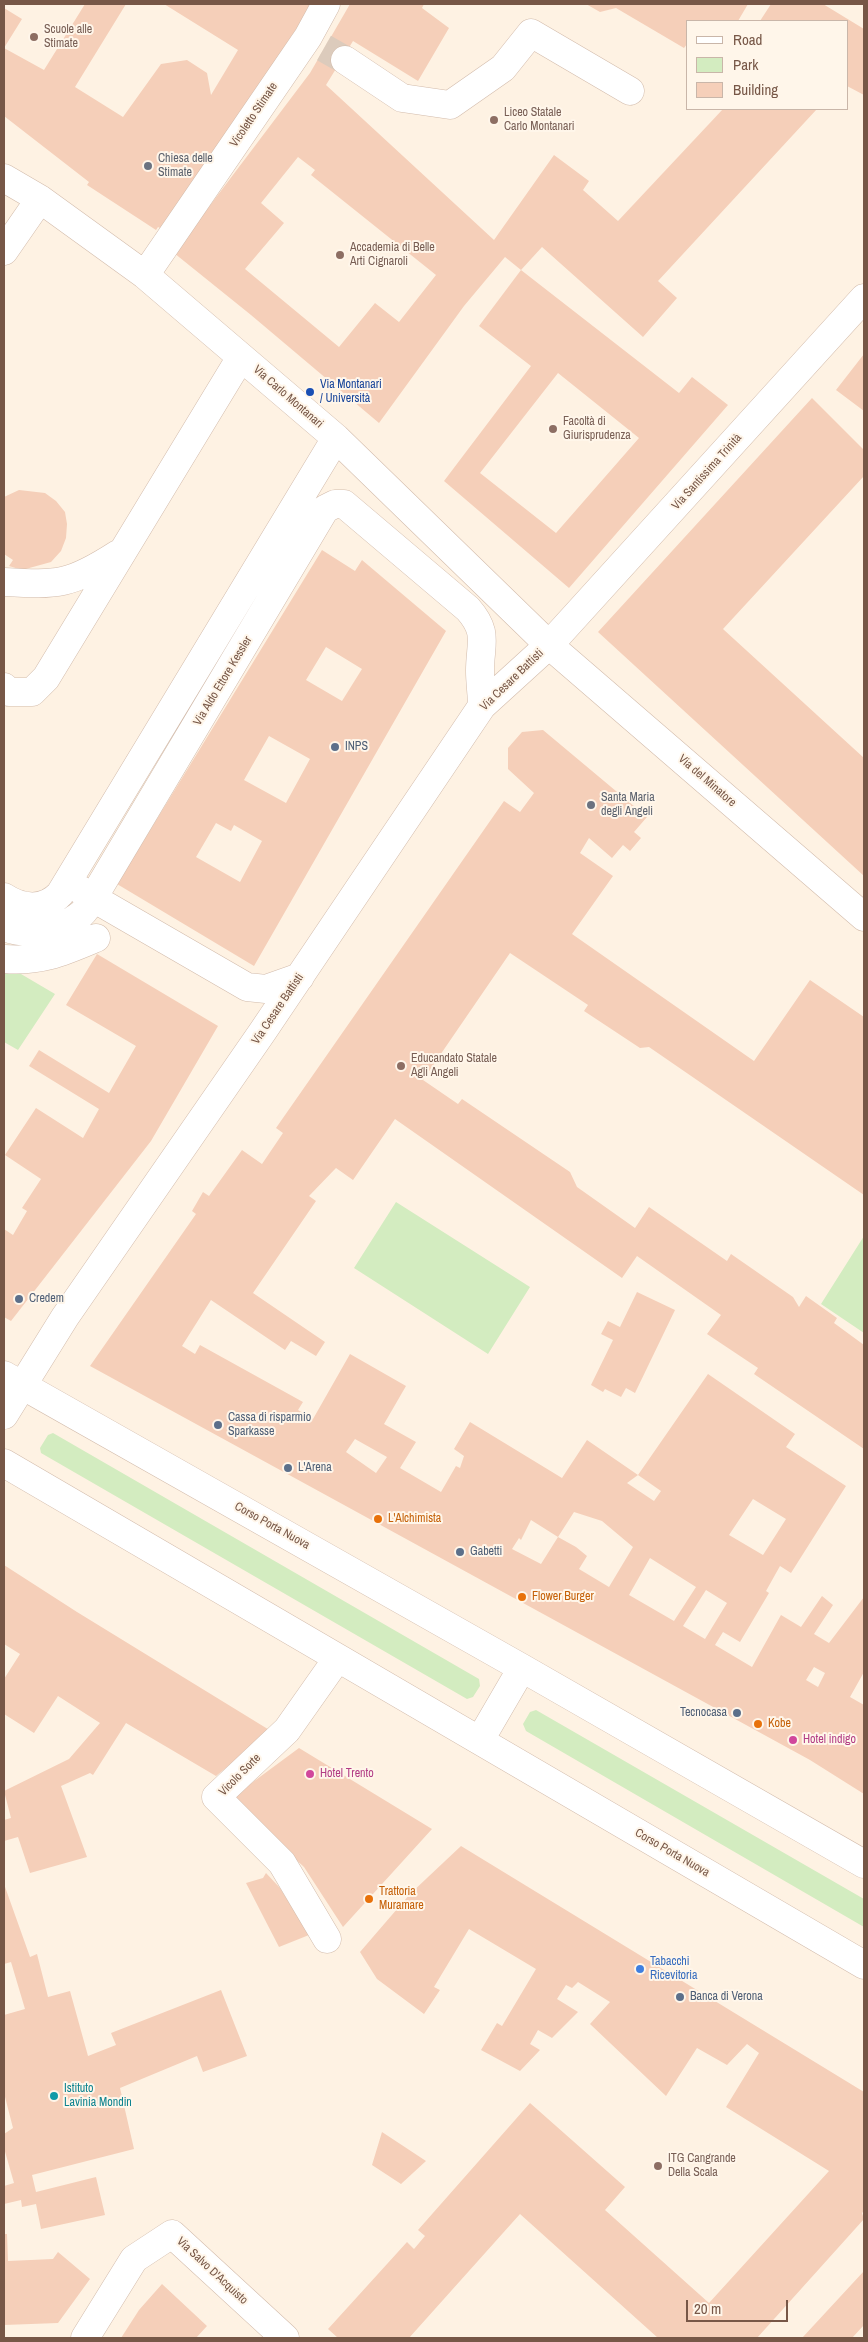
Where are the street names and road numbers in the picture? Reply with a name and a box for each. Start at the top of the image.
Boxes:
street label: Vicoletto Stimate [227,80,281,150]
street label: Via Carlo Montanari [250,363,326,431]
street label: Via Santissima Trinità [669,431,745,513]
street label: Via Aldo Ettore Kessler [191,634,255,728]
street label: Via Cesare Battisti [477,646,547,714]
street label: Via del Minatore [675,752,739,810]
street label: Via Cesare Battisti [249,971,307,1047]
street label: Corso Porta Nuova [232,1499,312,1553]
street label: Vicolo Sorte [216,1751,264,1799]
street label: Corso Porta Nuova [632,1826,712,1880]
street label: Via Salvo D'Acquisto [173,2234,251,2308]

